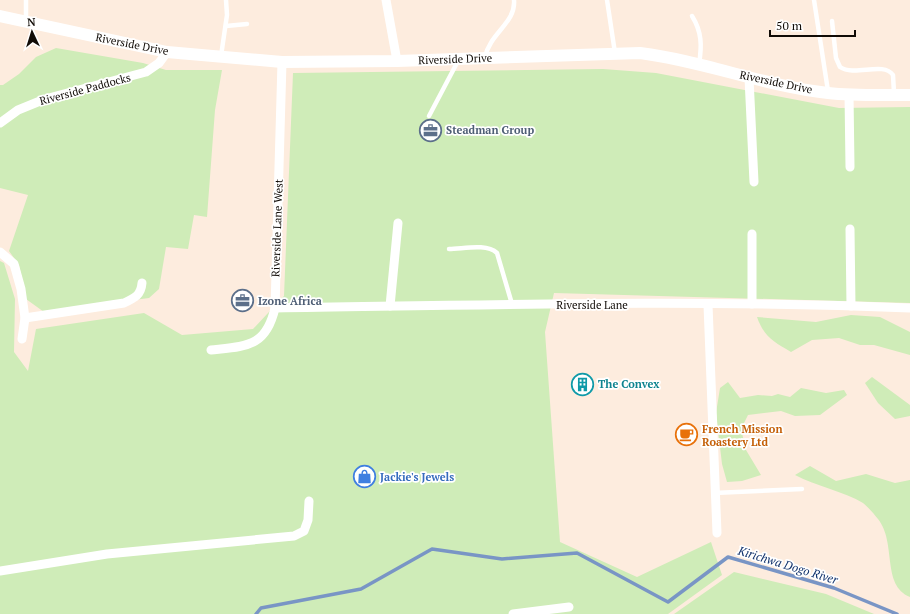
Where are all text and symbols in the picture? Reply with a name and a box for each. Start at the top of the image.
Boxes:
north arrow [12,12,52,52]
scale bar [770,12,855,38]
text: N [27,15,37,29]
text: 50 m [776,18,803,33]
street label: Riverside Drive [94,30,170,58]
street label: Riverside Drive [418,51,493,67]
street label: Riverside Drive [738,67,814,97]
street label: Riverside Paddocks [38,70,132,108]
office icon: Steadman Group [417,117,443,143]
place label: Steadman Group [446,123,534,137]
street label: Riverside Lane West [268,179,286,277]
office icon: Izone Africa [230,288,256,314]
place label: Izone Africa [258,294,322,308]
street label: Riverside Lane [556,298,628,312]
building icon: The Convex [570,371,596,397]
place label: The Convex [598,377,660,391]
cafe icon: French Mission Roastery Ltd [674,422,700,448]
place label: French Mission Roastery Ltd [702,422,783,449]
shop icon: Jackie's Jewels [351,464,377,490]
place label: Jackie's Jewels [380,470,454,484]
water label: Kirichwa Dogo River [735,542,841,588]

